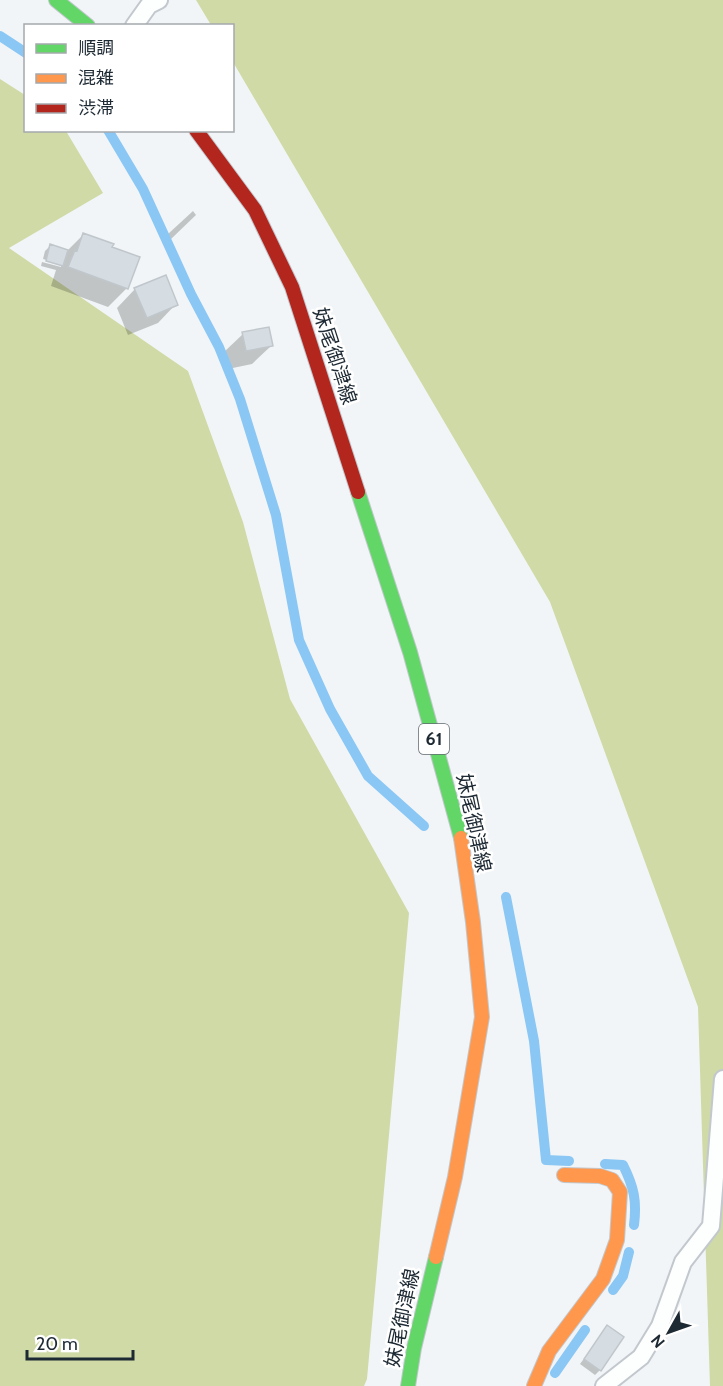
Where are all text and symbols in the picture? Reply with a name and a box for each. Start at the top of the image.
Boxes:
legend [24,24,234,132]
text: 順調 [78,37,114,59]
text: 混雑 [78,67,114,89]
text: 渋滞 [78,97,114,119]
street label: 妹尾御津線 [308,305,362,407]
road number: 61 [419,724,449,754]
street label: 妹尾御津線 [452,772,496,874]
street label: 妹尾御津線 [380,1267,424,1369]
north arrow [639,1302,699,1362]
scale bar [27,1323,134,1361]
text: N [647,1331,669,1352]
text: 20 m [36,1333,78,1355]

